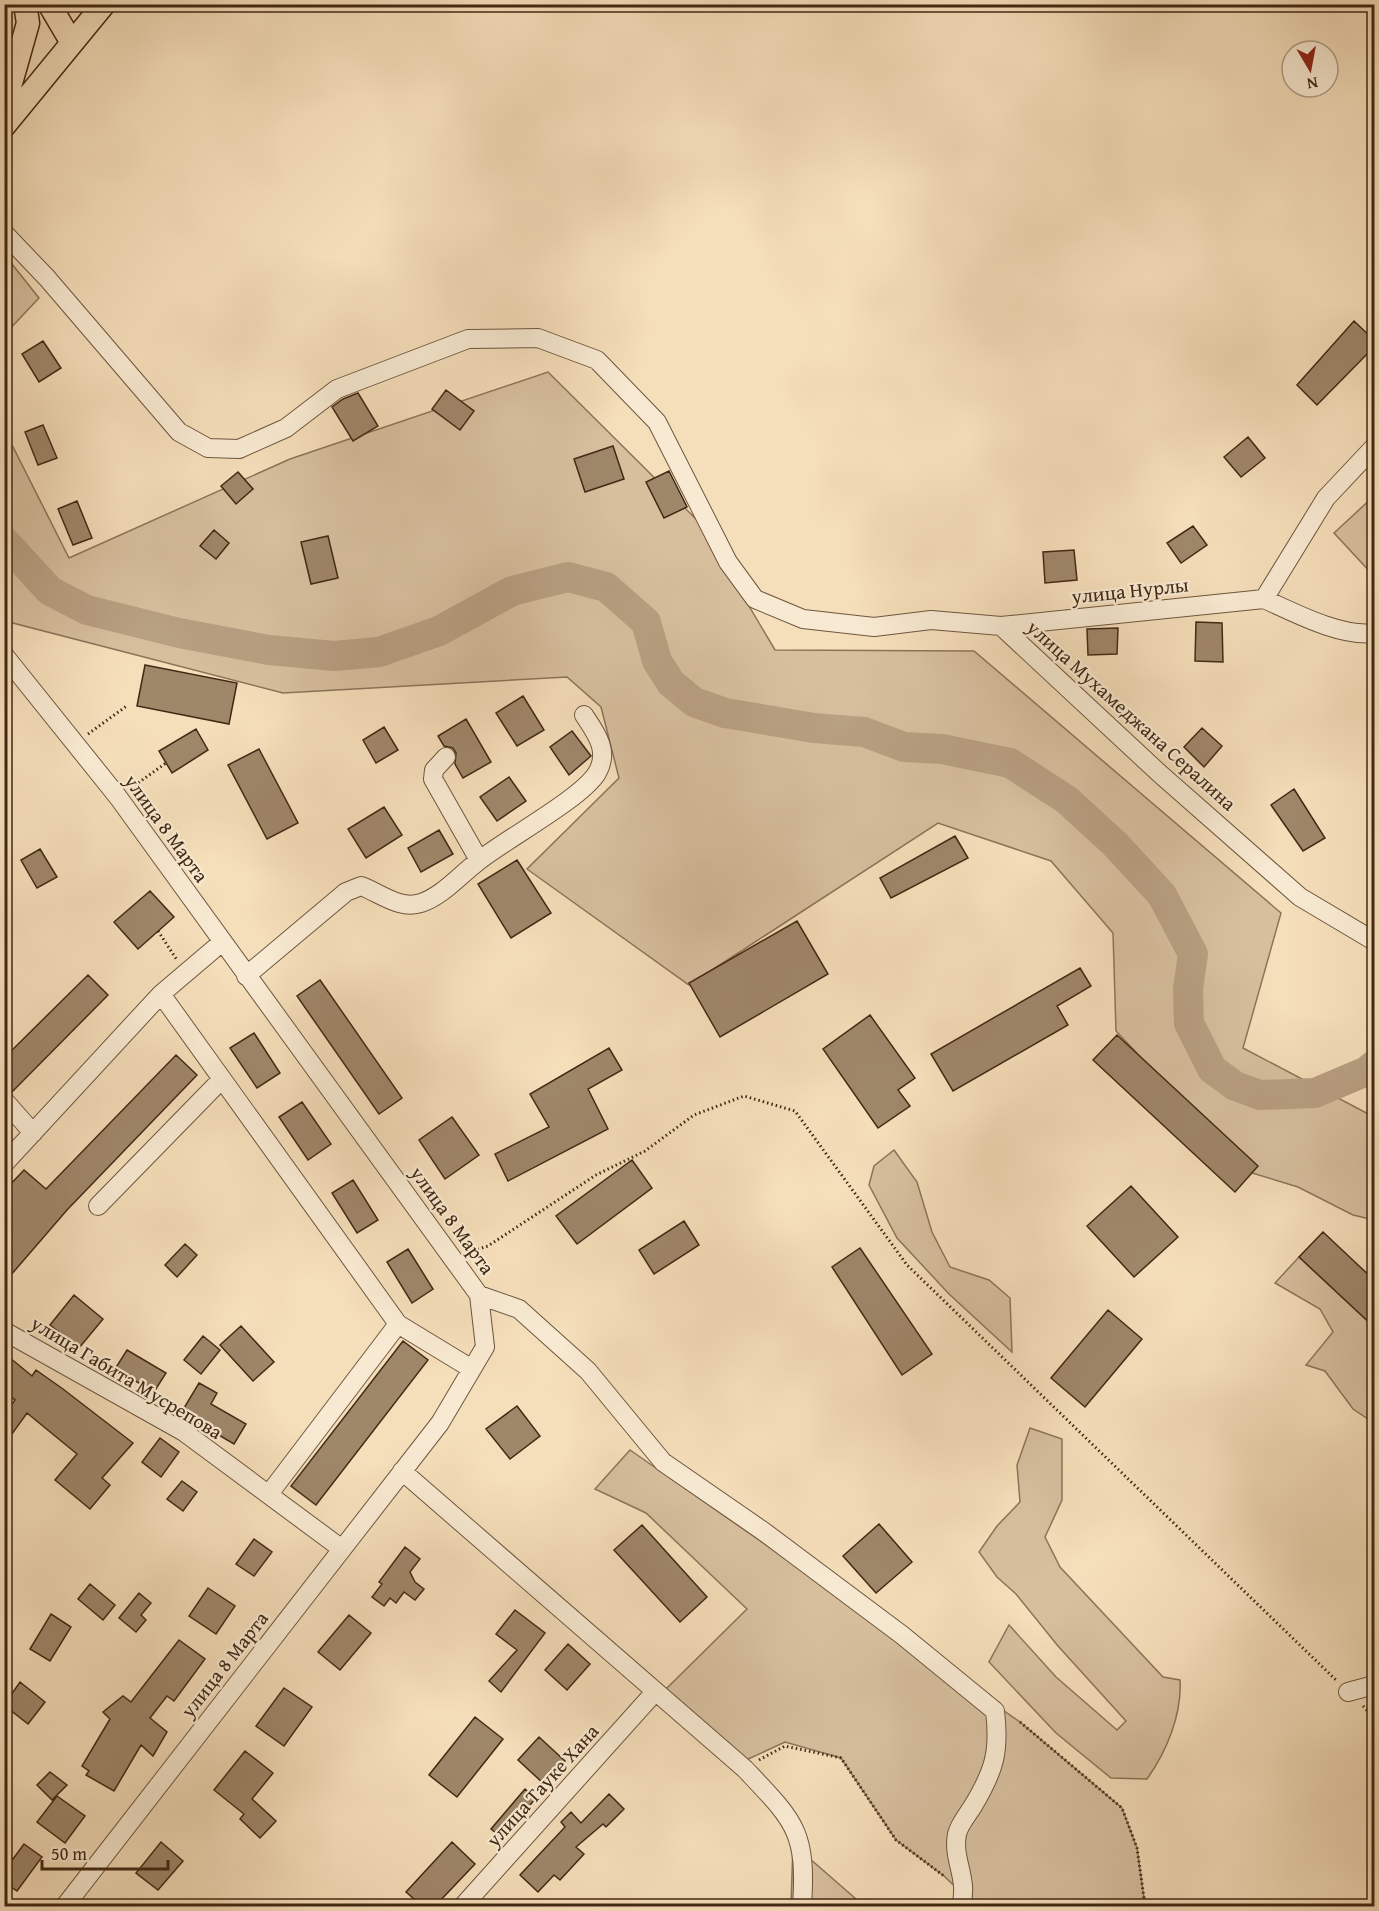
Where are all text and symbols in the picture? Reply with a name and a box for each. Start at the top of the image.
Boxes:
north arrow [1280,39,1340,99]
text: N [1305,71,1320,97]
street label: улица Нурлы [1069,569,1190,611]
street label: улица Мухамеджана Сералина [1020,612,1243,817]
street label: улица 8 Марта [117,767,217,889]
street label: улица 8 Марта [403,1159,503,1281]
street label: улица Габита Мусрепова [25,1308,229,1446]
street label: улица 8 Марта [173,1604,275,1724]
street label: улица Тауке Хана [478,1717,605,1854]
scale bar [42,1833,168,1871]
text: 50 m [51,1840,87,1867]

